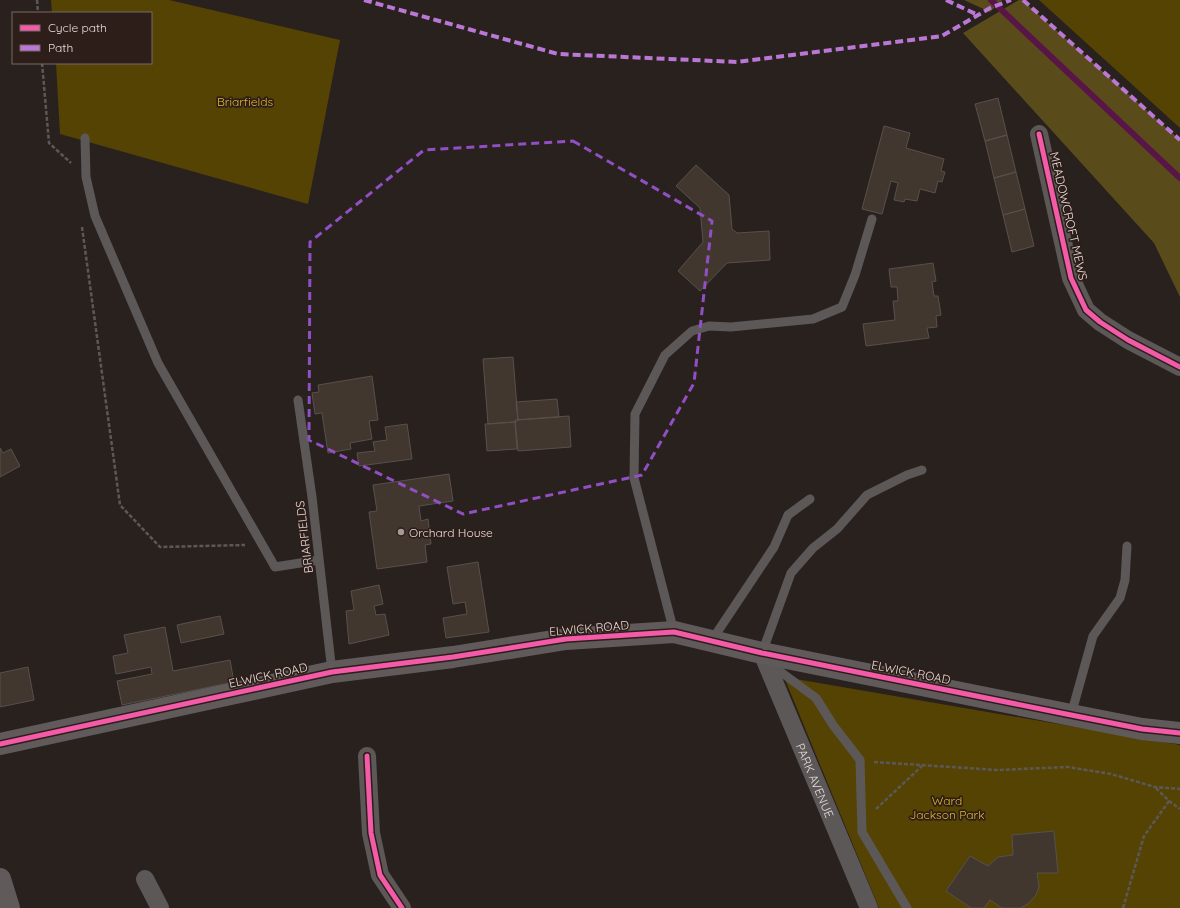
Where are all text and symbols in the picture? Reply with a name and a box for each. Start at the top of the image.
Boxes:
legend [12,12,152,64]
text: Cycle path [48,20,107,35]
text: Path [48,40,73,55]
park label: Briarfields [217,94,273,109]
street label: MEADOWCROFT MEWS [1047,150,1091,282]
street label: BRIARFIELDS [292,500,316,574]
place label: Orchard House [409,525,493,540]
marker: Orchard House [396,527,406,537]
street label: ELWICK ROAD [548,617,630,639]
street label: ELWICK ROAD [870,657,952,687]
street label: ELWICK ROAD [227,659,309,691]
street label: PARK AVENUE [793,741,838,820]
park label: Ward Jackson Park [909,793,985,822]

